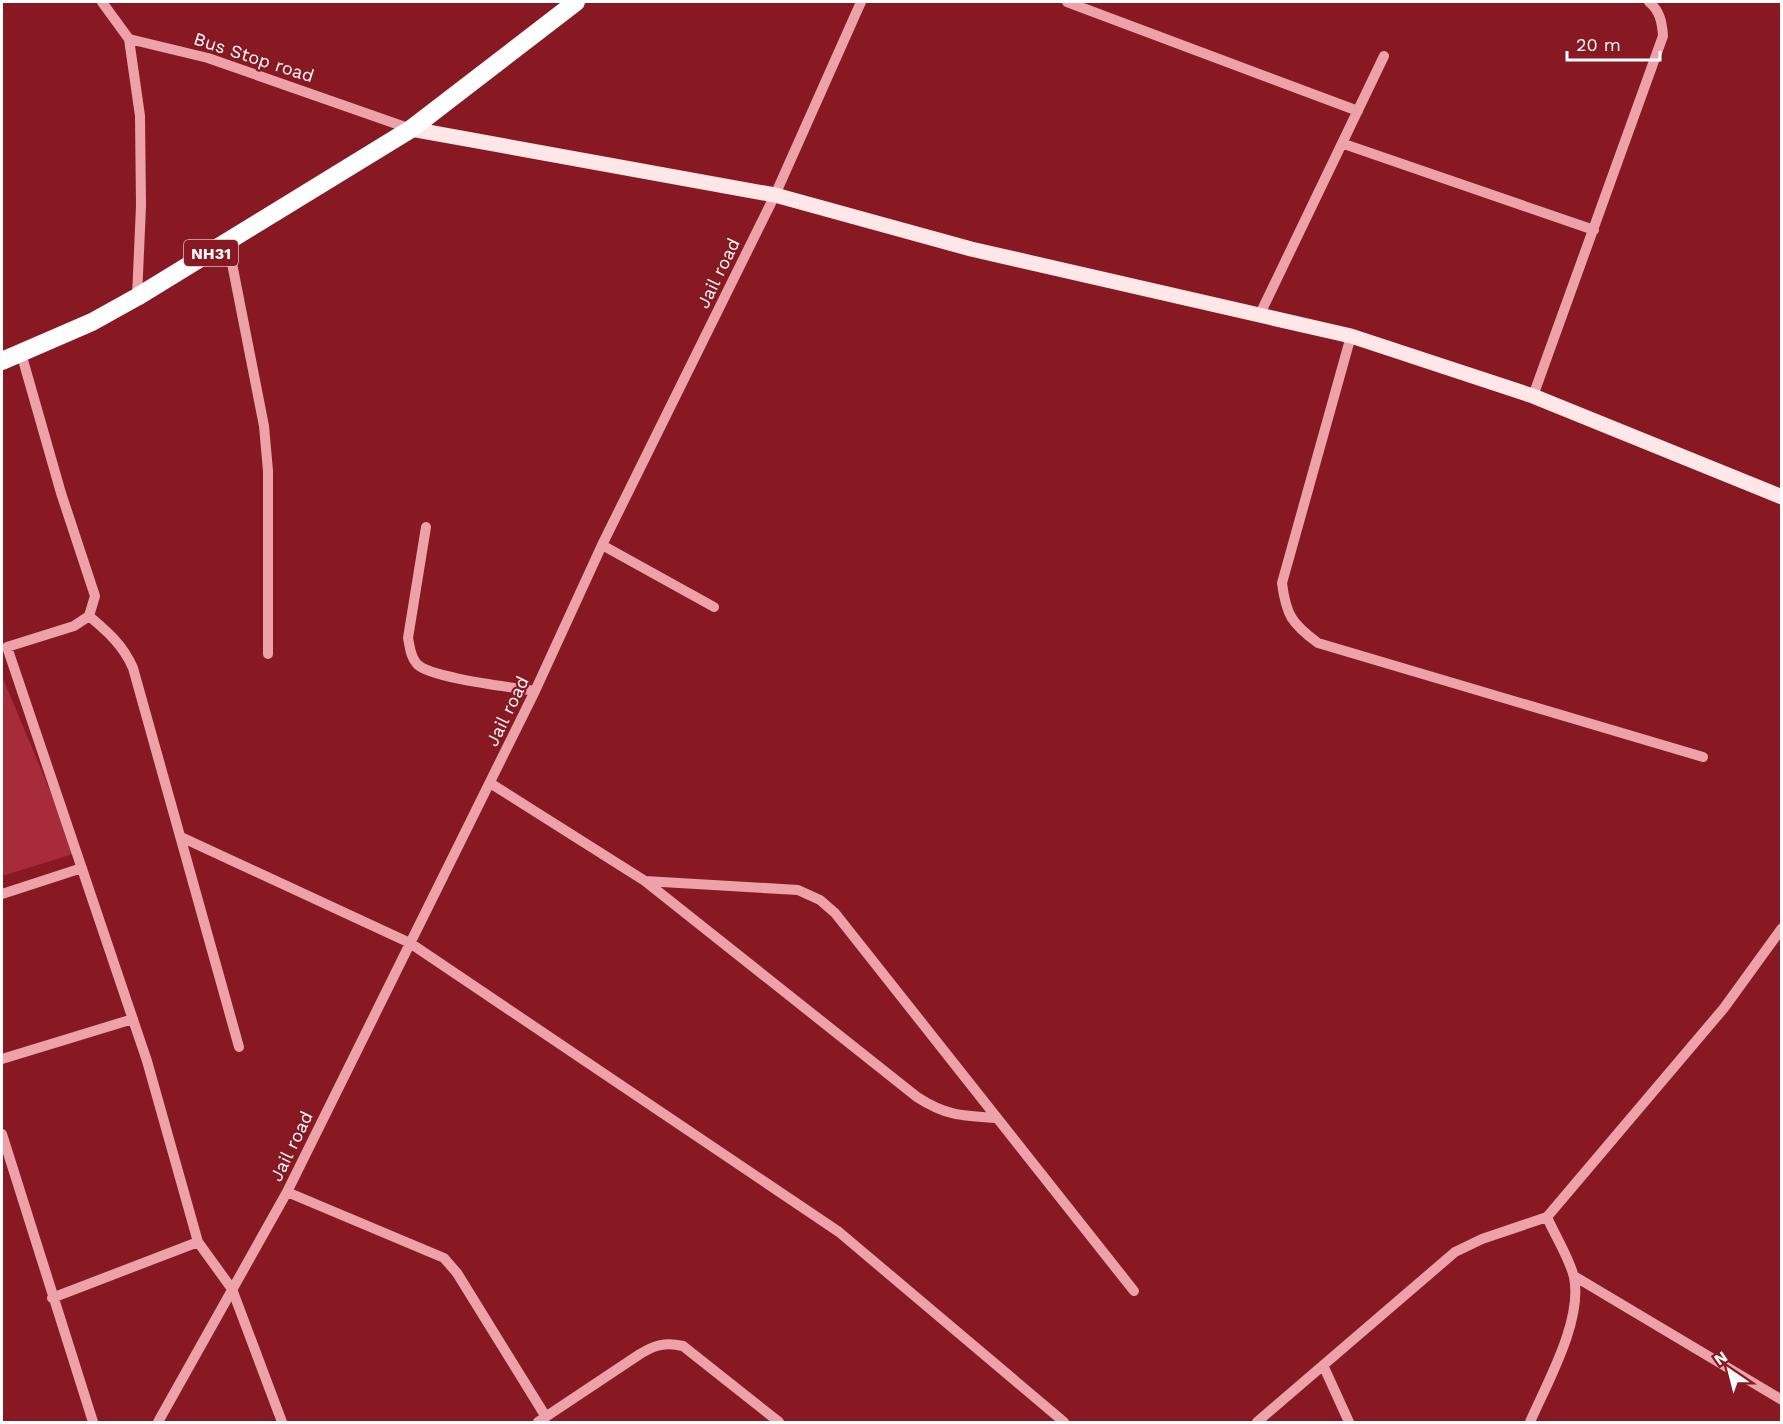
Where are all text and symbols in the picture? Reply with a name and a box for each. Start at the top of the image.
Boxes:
scale bar [1567,24,1660,62]
street label: Bus Stop road [191,28,317,86]
text: 20 m [1576,34,1621,55]
street label: Jail road [692,235,744,311]
road number: NH31 [184,240,238,266]
street label: Jail road [481,673,533,749]
street label: Jail road [265,1108,317,1184]
north arrow [1699,1340,1759,1400]
text: N [1710,1347,1731,1369]

